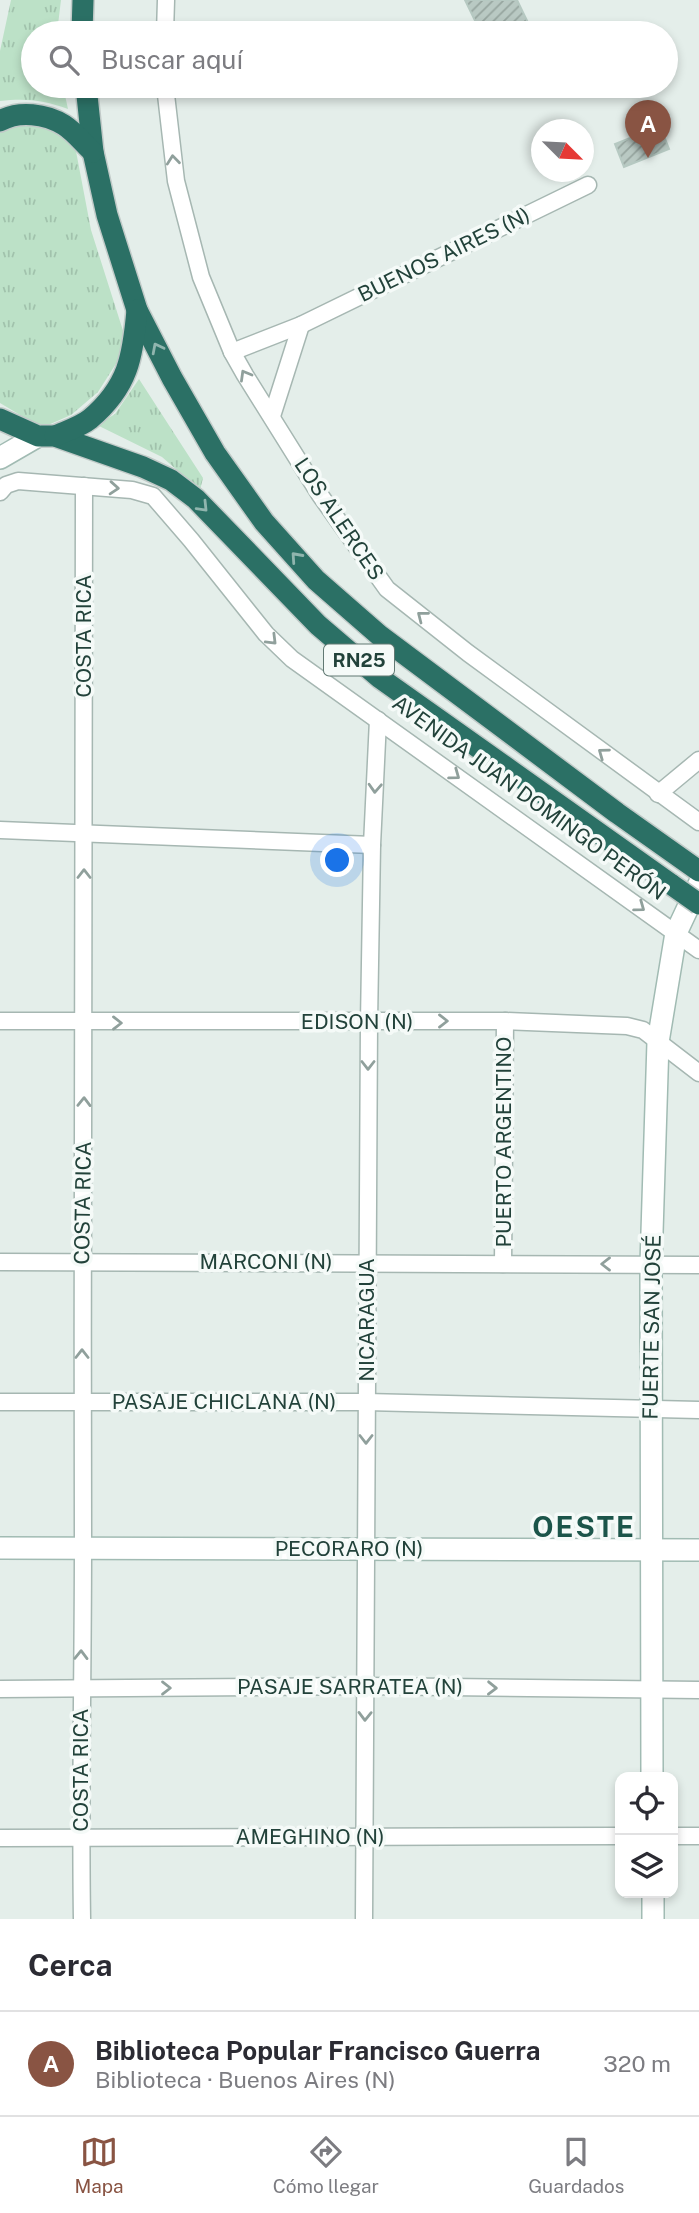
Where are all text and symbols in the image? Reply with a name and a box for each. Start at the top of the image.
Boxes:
search box [21,21,678,98]
icon: search [45,41,83,79]
text: Buscar aquí [101,44,243,75]
pin: A [625,100,671,158]
north arrow [531,119,594,182]
one-way arrow [166,155,181,166]
street label: BUENOS AIRES (N) [354,202,534,307]
one-way arrow [151,343,165,355]
one-way arrow [240,369,253,382]
street label: LOS ALERCES [289,453,389,585]
one-way arrow [108,480,119,495]
one-way arrow [195,498,208,511]
one-way arrow [292,552,304,565]
street label: COSTA RICA [71,574,96,698]
one-way arrow [417,612,429,625]
one-way arrow [264,631,277,644]
road number: RN25 [324,645,394,676]
street label: AVENIDA JUAN DOMINGO PERÓN [388,690,671,905]
one-way arrow [598,749,611,762]
one-way arrow [447,767,460,779]
one-way arrow [367,783,382,794]
your location [320,843,354,877]
one-way arrow [77,869,92,880]
one-way arrow [632,899,645,912]
street label: EDISON (N) [301,1009,413,1034]
one-way arrow [437,1014,448,1029]
one-way arrow [112,1015,123,1031]
street label: PUERTO ARGENTINO [491,1036,516,1248]
one-way arrow [360,1060,376,1071]
one-way arrow [76,1096,92,1107]
street label: COSTA RICA [69,1141,96,1265]
street label: FUERTE SAN JOSÉ [637,1234,666,1420]
street label: MARCONI (N) [200,1249,332,1274]
one-way arrow [601,1256,611,1272]
street label: NICARAGUA [354,1258,379,1382]
one-way arrow [74,1348,90,1359]
street label: PASAJE CHICLANA (N) [112,1389,336,1414]
one-way arrow [358,1435,374,1445]
district label: OESTE [532,1510,636,1543]
street label: PECORARO (N) [275,1536,423,1561]
one-way arrow [73,1649,89,1660]
street label: PASAJE SARRATEA (N) [237,1674,463,1699]
one-way arrow [161,1680,172,1695]
one-way arrow [487,1680,497,1696]
street label: COSTA RICA [68,1708,93,1832]
one-way arrow [357,1711,373,1722]
map controls [615,1772,678,1898]
button: locate [615,1772,678,1835]
street label: AMEGHINO (N) [236,1824,384,1849]
button: layers [615,1835,678,1898]
text: Cerca [28,1947,113,1983]
text: Biblioteca Popular Francisco Guerra [95,2035,540,2066]
text: A [43,2050,59,2077]
text: 320 m [603,2050,671,2077]
text: Biblioteca · Buenos Aires (N) [95,2066,396,2093]
tab: Mapa [75,2133,124,2197]
tab: Cómo llegar [273,2133,379,2197]
tab: Guardados [528,2133,624,2197]

